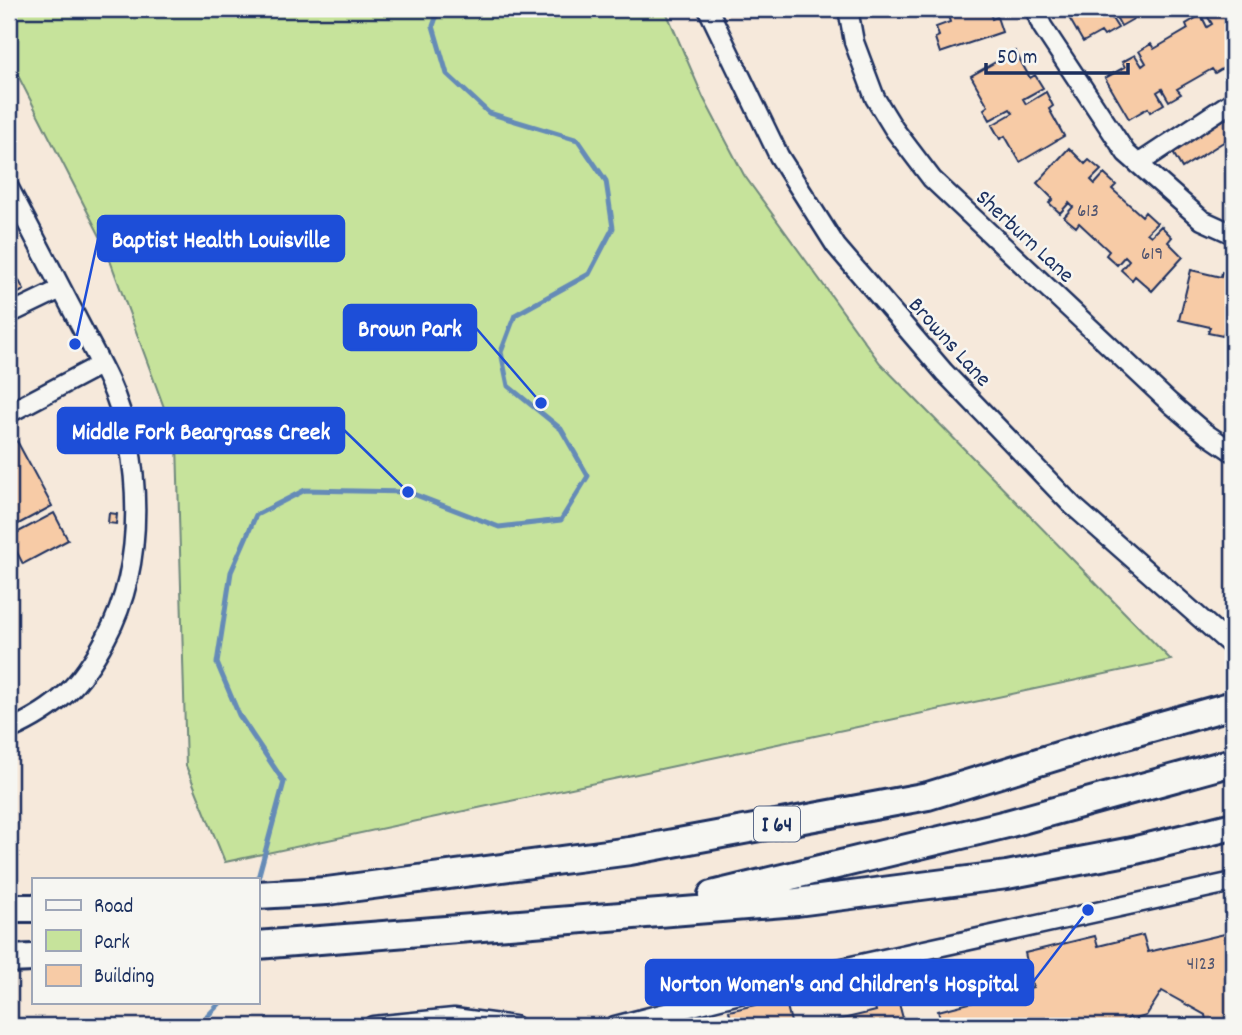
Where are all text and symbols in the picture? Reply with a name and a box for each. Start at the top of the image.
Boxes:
scale bar [986,32,1128,76]
text: 50 m [997,44,1037,74]
street label: Sherburn Lane [967,183,1080,292]
house number: 613 [1077,199,1099,226]
callout: Baptist Health Louisville [98,216,344,261]
text: Baptist Health Louisville [112,225,331,259]
house number: 619 [1141,242,1163,269]
street label: Browns Lane [899,291,998,396]
callout: Brown Park [344,305,476,350]
text: Brown Park [358,314,462,348]
callout: Middle Fork Beargrass Creek [58,408,344,453]
text: Middle Fork Beargrass Creek [72,417,330,451]
road number: I 64 [754,806,800,842]
legend [32,878,259,1004]
text: Road [94,893,133,923]
text: Park [94,929,130,959]
house number: 4123 [1187,952,1215,979]
callout: Norton Women's and Children's Hospital [646,960,1033,1005]
text: Building [94,963,154,993]
text: Norton Women's and Children's Hospital [659,969,1019,1003]

